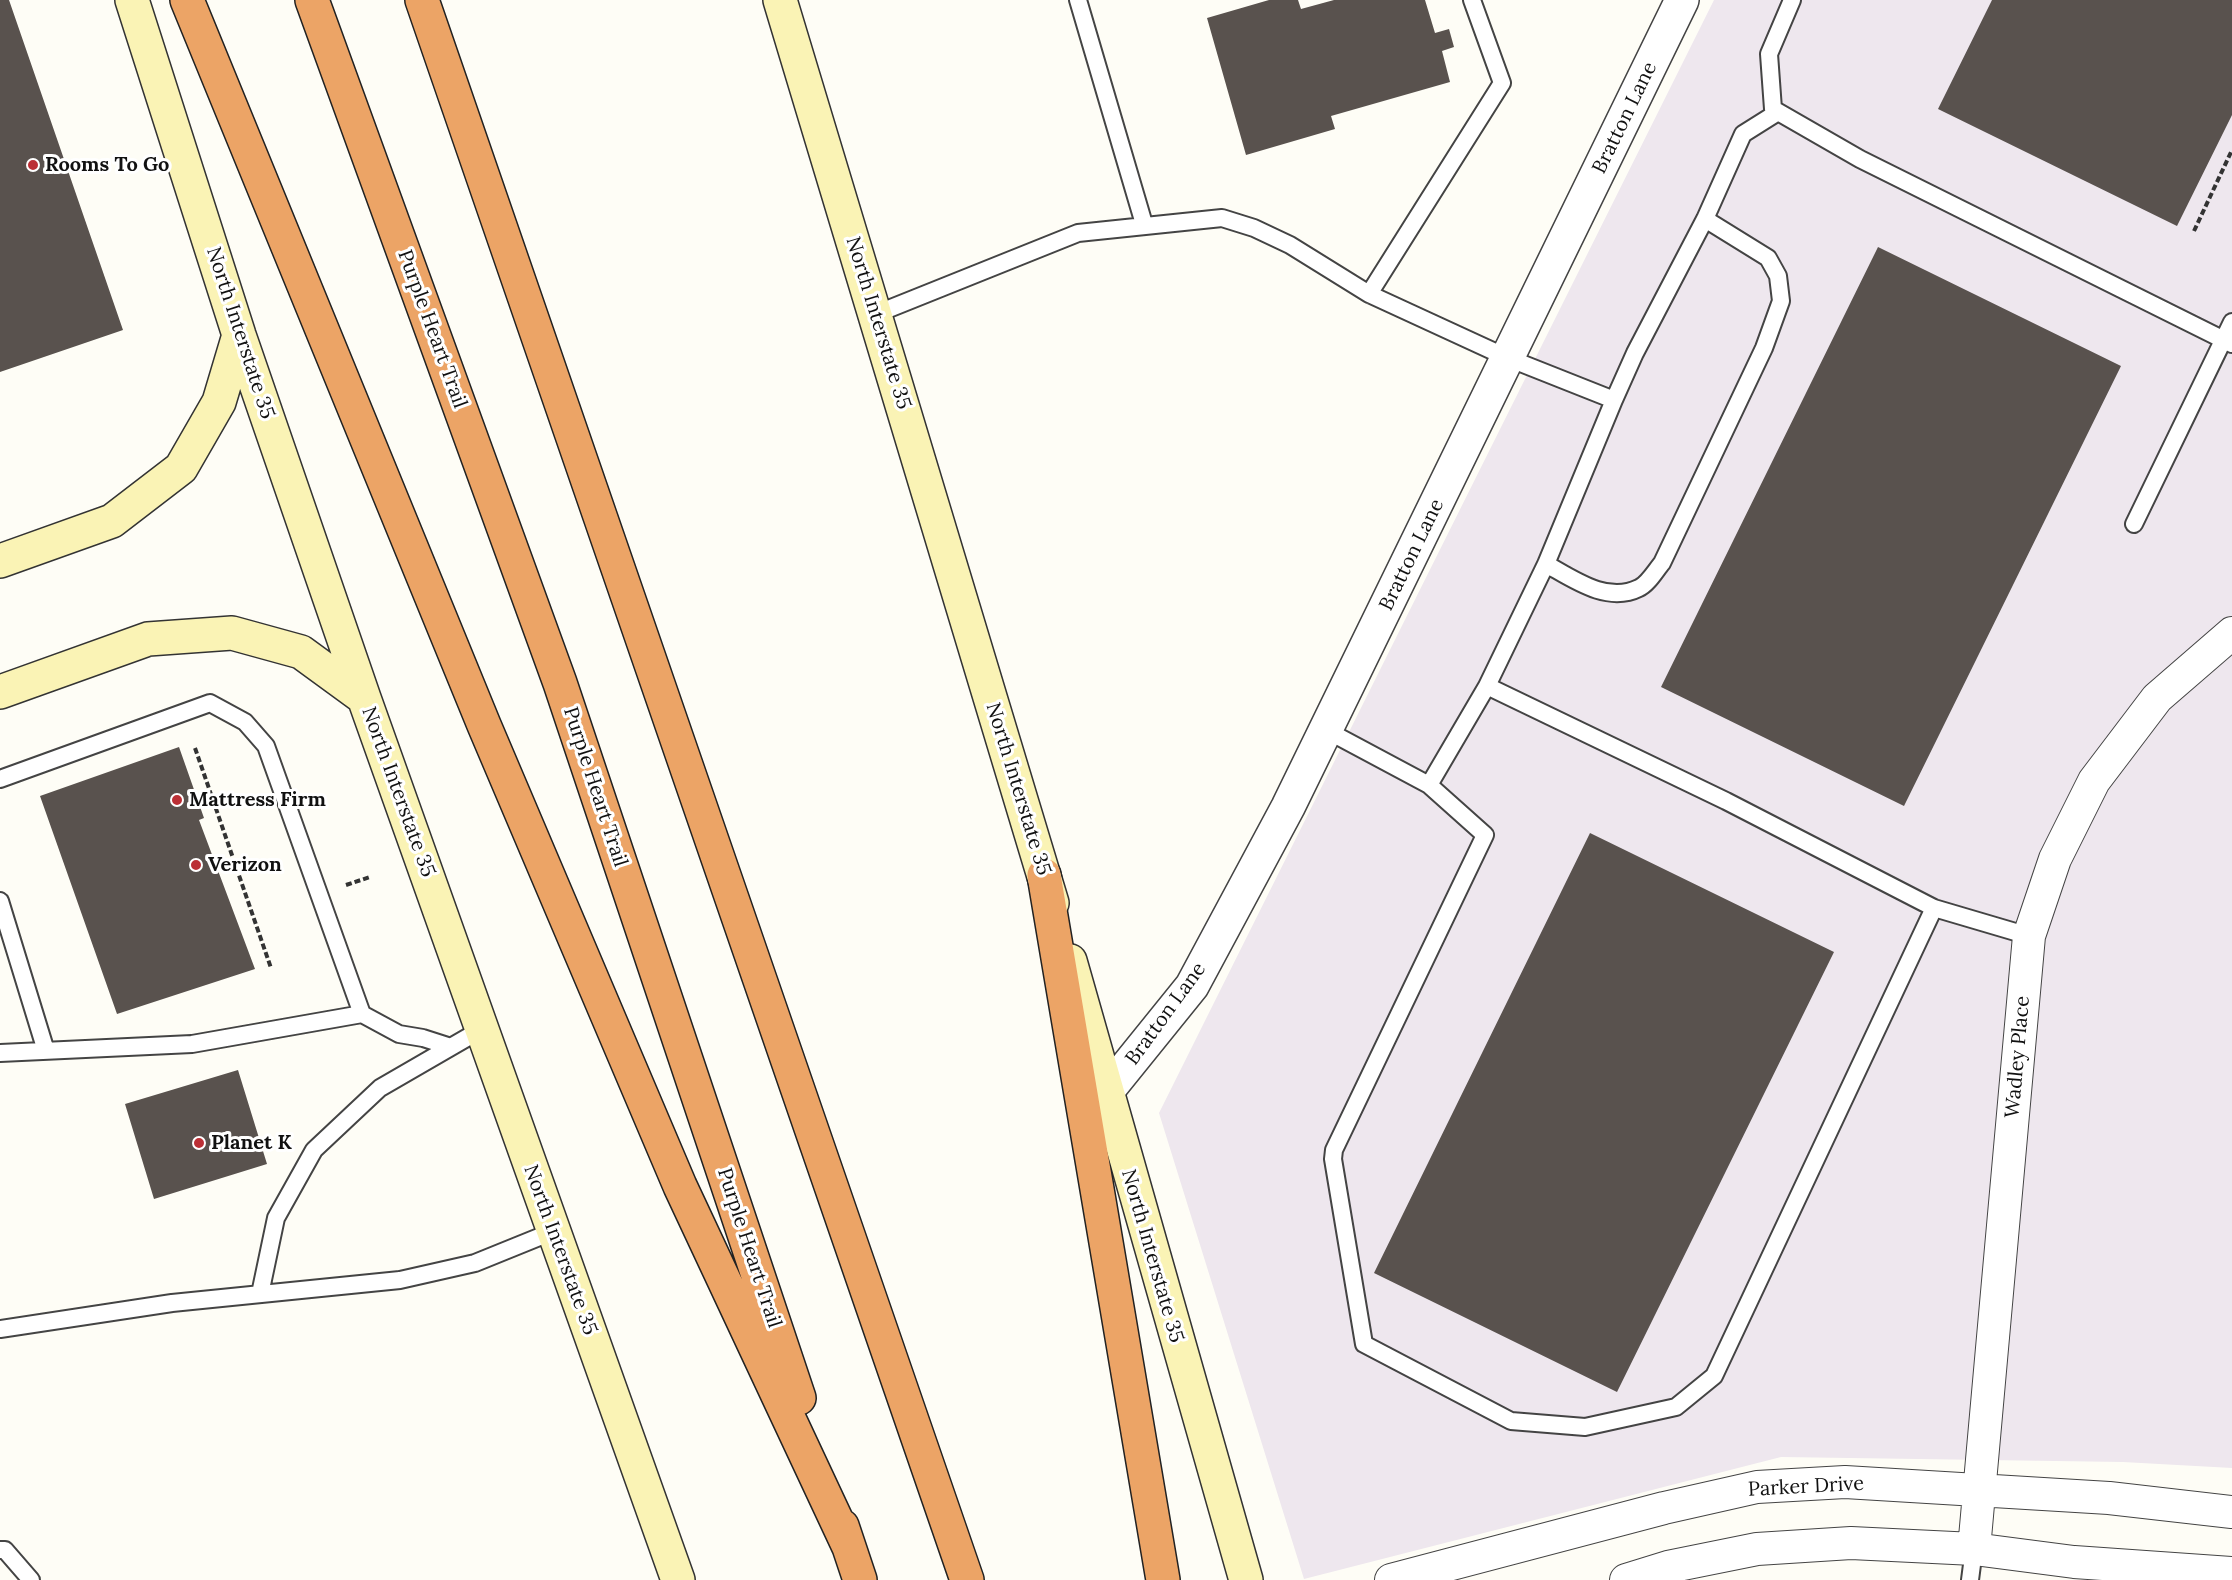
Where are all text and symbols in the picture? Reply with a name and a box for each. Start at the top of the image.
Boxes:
street label: Bratton Lane [1588,58,1662,178]
place label: Rooms To Go [45,153,169,177]
marker: Rooms To Go [26,158,40,172]
street label: North Interstate 35 [840,234,916,412]
street label: North Interstate 35 [201,244,279,422]
street label: Purple Heart Trail [392,247,472,411]
street label: Bratton Lane [1375,495,1449,615]
street label: North Interstate 35 [980,700,1056,878]
street label: North Interstate 35 [356,704,440,880]
street label: Purple Heart Trail [558,704,632,870]
place label: Mattress Firm [189,788,326,812]
marker: Mattress Firm [170,793,184,807]
place label: Verizon [208,853,282,877]
marker: Verizon [189,858,203,872]
street label: Bratton Lane [1121,958,1211,1070]
street label: Wadley Place [2001,995,2035,1119]
place label: Planet K [211,1131,292,1155]
marker: Planet K [192,1136,206,1150]
street label: North Interstate 35 [518,1162,602,1338]
street label: Purple Heart Trail [712,1165,786,1331]
street label: North Interstate 35 [1116,1167,1188,1345]
street label: Parker Drive [1747,1472,1865,1502]

